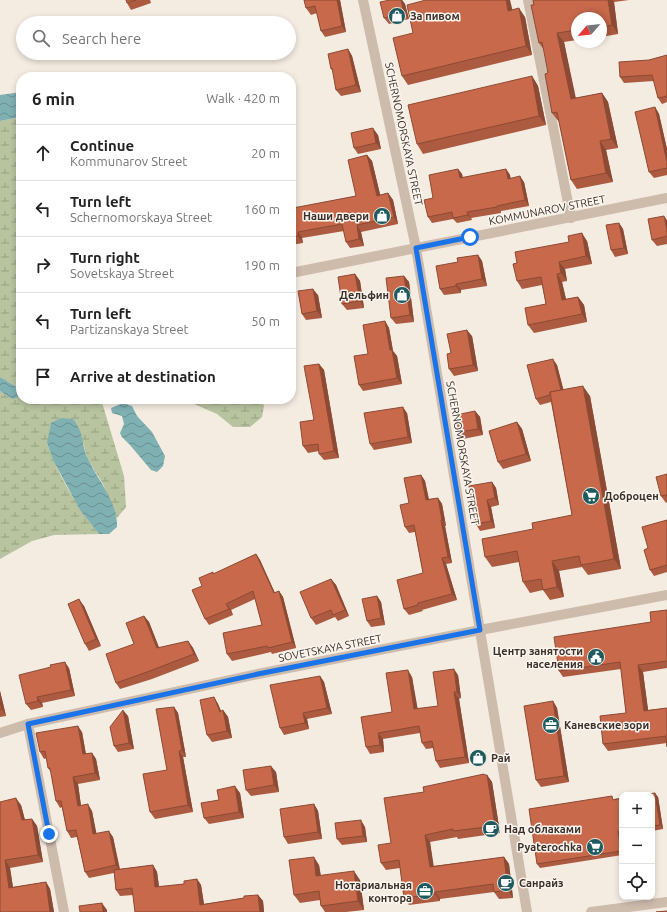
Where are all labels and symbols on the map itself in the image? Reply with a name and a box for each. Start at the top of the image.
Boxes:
shop icon: За пивом [387,6,407,26]
place label: За пивом [410,10,460,22]
north arrow [571,12,607,48]
street label: SСHERNOMORSKAYA STREET [383,61,425,207]
street label: KOMMUNAROV STREET [488,193,606,227]
shop icon: Наши двери [372,206,392,226]
place label: Наши двери [303,210,369,222]
route start [461,228,479,246]
shop icon: Дельфин [392,285,412,305]
place label: Дельфин [339,289,389,301]
street label: SСHERNOMORSKAYA STREET [444,380,482,526]
supermarket icon: Доброцен [581,486,601,506]
place label: Доброцен [604,490,659,502]
street label: SOVETSKAYA STREET [277,632,383,664]
place label: Центр занятости населения [493,645,583,670]
public building icon: Центр занятости населения [586,647,606,667]
office icon: Каневские зори [541,715,561,735]
place label: Каневские зори [564,719,649,731]
shop icon: Рай [468,748,488,768]
place label: Рай [491,752,510,764]
cafe icon: Над облаками [481,819,501,839]
place label: Над облаками [504,823,581,835]
route end [40,825,58,843]
supermarket icon: Pyaterochka [585,837,605,857]
place label: Pyaterochka [517,841,582,853]
cafe icon: Санрайз [496,873,516,893]
place label: Санрайз [519,877,563,889]
place label: Нотариальная контора [335,879,412,904]
office icon: Нотариальная контора [415,881,435,901]

